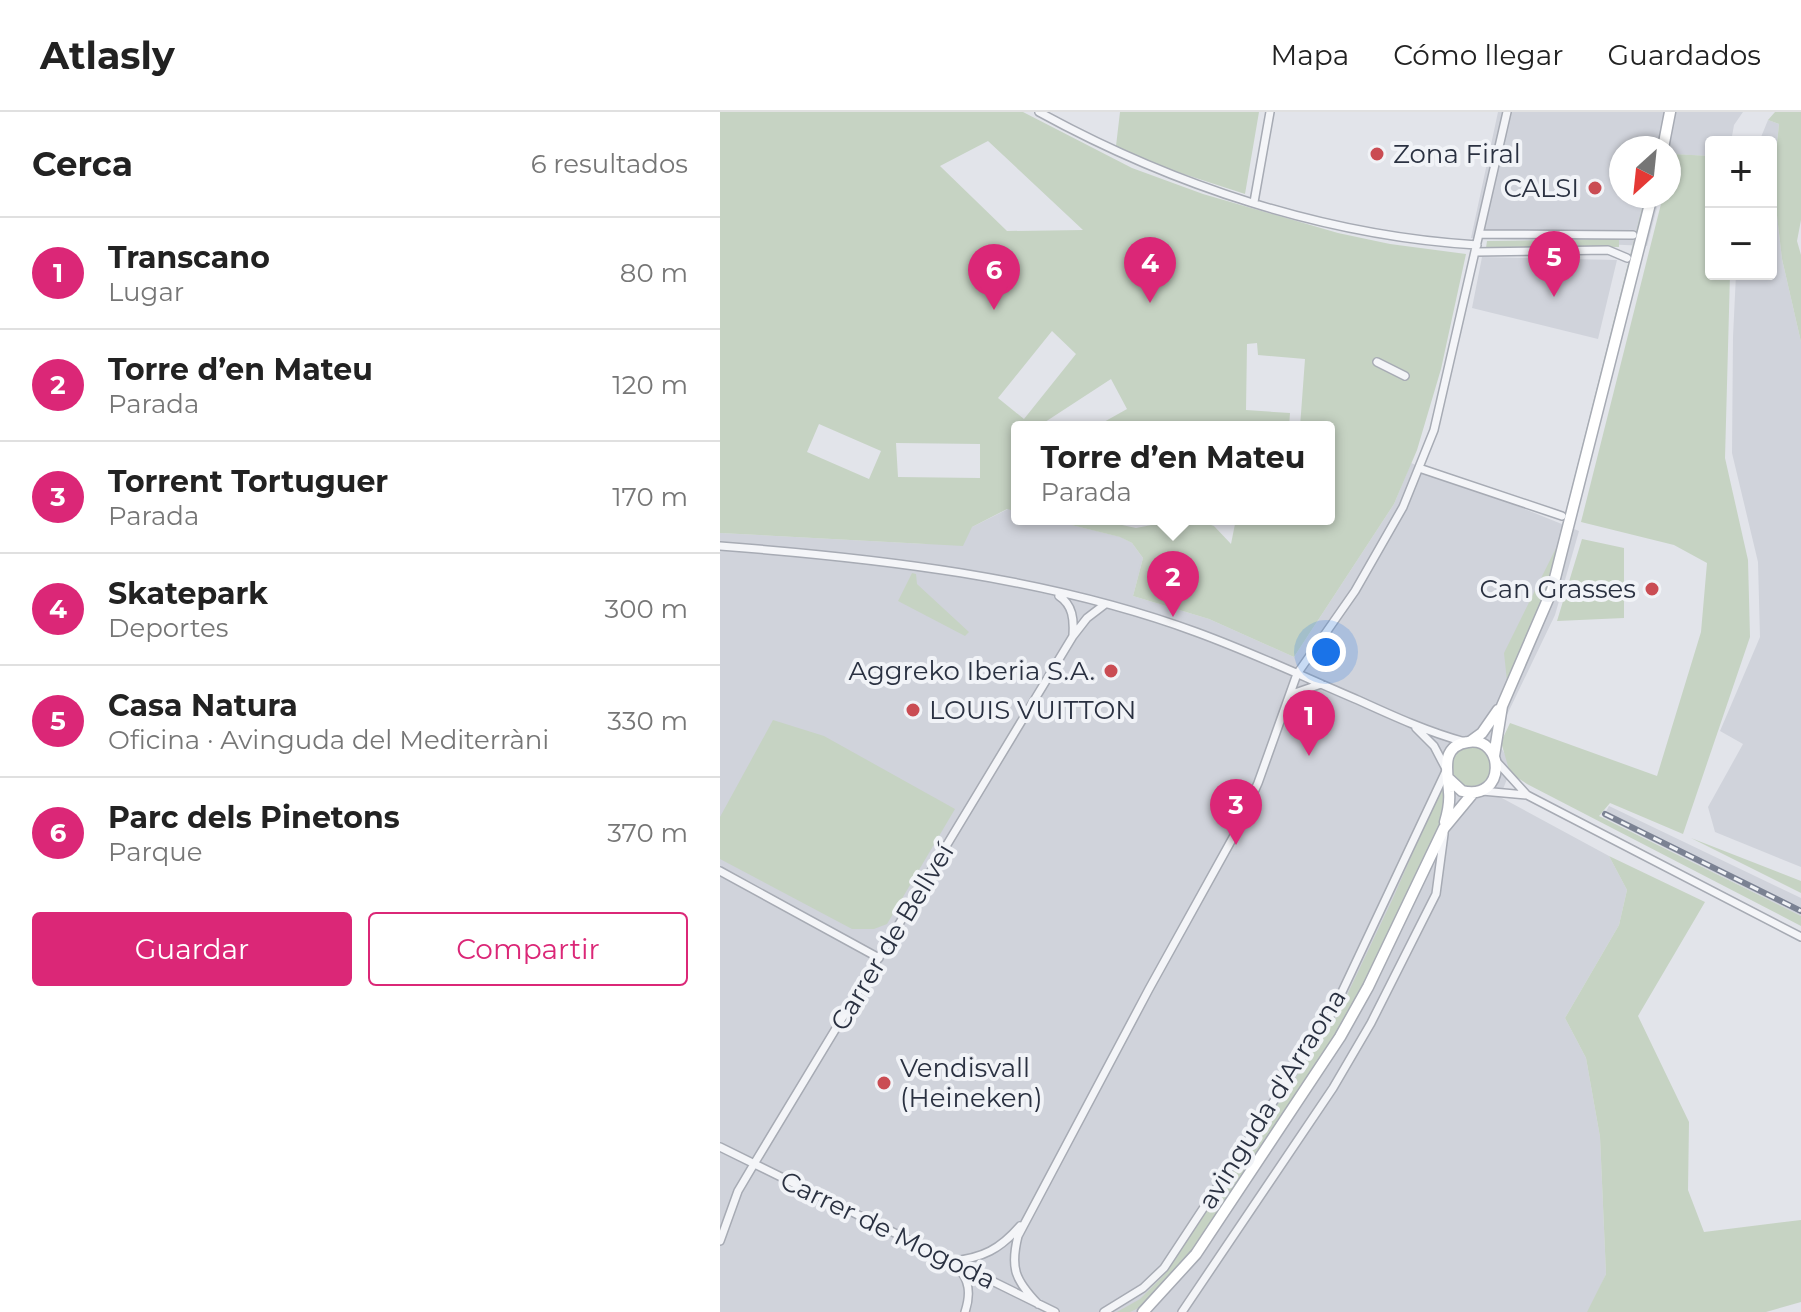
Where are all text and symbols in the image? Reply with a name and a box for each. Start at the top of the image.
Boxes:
text: Atlasly [40,32,175,79]
text: Mapa [1270,38,1349,72]
text: Cómo llegar [1393,38,1563,72]
text: Guardados [1607,38,1761,72]
north arrow [1609,136,1681,208]
map controls [1705,136,1777,280]
button: + [1705,136,1777,208]
place label: Zona Firal [1393,138,1521,170]
text: Cerca [32,143,133,185]
marker: Zona Firal [1368,145,1386,163]
text: 6 resultados [531,148,688,180]
place label: CALSI [1503,172,1579,204]
marker: CALSI [1586,179,1604,197]
button: − [1705,208,1777,280]
pin: 5 [1528,231,1580,297]
pin: 4 [1124,237,1176,303]
text: Transcano [108,239,270,276]
pin: 6 [968,244,1020,310]
text: 1 [53,257,63,289]
text: 80 m [620,257,688,289]
text: Lugar [108,276,184,308]
text: Torre d’en Mateu [108,351,373,388]
text: 2 [50,369,66,401]
text: 120 m [612,369,688,401]
text: Parada [108,388,199,420]
popup [1011,421,1335,525]
text: Torre d’en Mateu [1041,439,1305,476]
text: Torrent Tortuguer [108,463,388,500]
text: Parada [1041,476,1132,508]
text: 3 [50,481,66,513]
text: 170 m [612,481,688,513]
text: Parada [108,500,199,532]
pin: 2 [1147,551,1199,617]
place label: Can Grasses [1479,573,1636,605]
text: Skatepark [108,575,268,612]
marker: Can Grasses [1643,580,1661,598]
text: 4 [49,593,67,625]
text: 300 m [605,593,688,625]
text: Deportes [108,612,228,644]
your location [1306,632,1346,672]
place label: Aggreko Iberia S.A. [848,655,1095,687]
marker: Aggreko Iberia S.A. [1102,662,1120,680]
text: Casa Natura [108,687,298,724]
pin: 1 [1283,690,1335,756]
place label: LOUIS VUITTON [929,694,1136,726]
marker: LOUIS VUITTON [904,701,922,719]
text: 5 [50,705,66,737]
text: 330 m [607,705,688,737]
text: Oficina · Avinguda del Mediterràni [108,724,549,756]
pin: 3 [1210,779,1262,845]
text: Parc dels Pinetons [108,799,400,836]
text: 6 [50,817,66,849]
text: 370 m [607,817,688,849]
text: Parque [108,836,203,868]
street label: Carrer de Bellveí [824,837,961,1036]
button: Guardar [32,912,352,986]
button: Compartir [368,912,688,986]
street label: avinguda d'Arraona [1191,983,1353,1215]
place label: Vendisvall (Heineken) [900,1052,1043,1114]
marker: Vendisvall (Heineken) [875,1074,893,1092]
street label: Carrer de Mogoda [775,1164,1001,1296]

